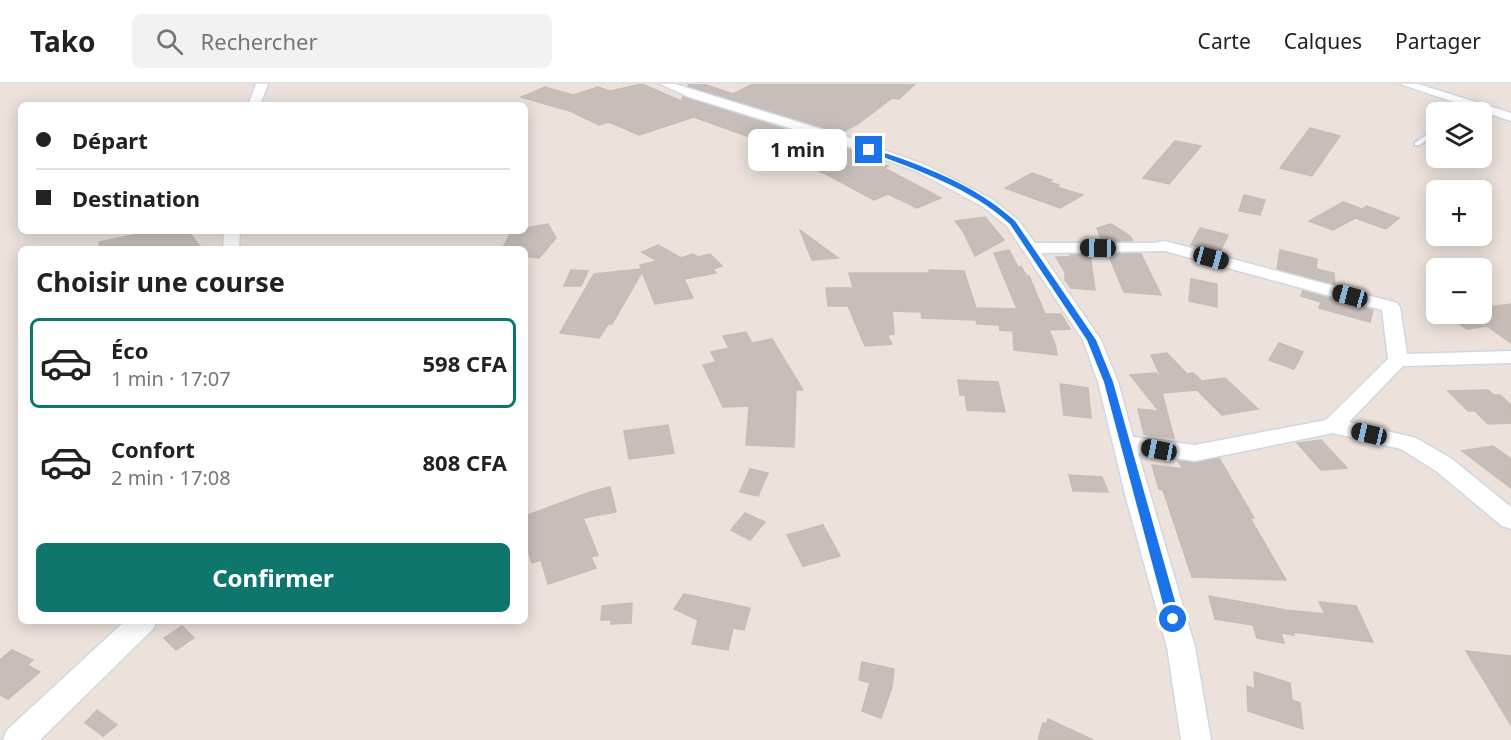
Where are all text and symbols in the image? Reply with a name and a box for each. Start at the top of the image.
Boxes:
search box [132,14,552,68]
text: Tako [30,22,96,60]
icon: search [153,25,186,58]
text: Rechercher [201,26,318,56]
text: Carte [1198,27,1251,55]
text: Calques [1284,27,1362,55]
text: Partager [1395,27,1481,55]
map controls [1426,102,1492,324]
button: layers [1426,102,1492,168]
text: Départ [72,125,148,155]
callout: 1 min [749,129,848,171]
text: 1 min [770,136,825,163]
route end [855,136,882,163]
button: + [1426,180,1492,246]
text: Destination [72,183,200,213]
car [1080,239,1116,257]
car [1191,245,1231,271]
button: − [1426,258,1492,324]
text: Choisir une course [36,263,285,300]
car [1330,283,1370,309]
text: Éco [111,335,148,365]
icon: car [39,336,93,390]
text: 598 CFA [423,348,507,378]
text: 1 min · 17:07 [111,365,231,392]
car [1349,421,1389,447]
text: Confort [111,434,195,464]
icon: car [39,435,93,489]
car [1140,438,1178,462]
text: 808 CFA [423,447,507,477]
text: 2 min · 17:08 [111,464,231,491]
button: Confirmer [36,543,510,612]
route start [1159,605,1186,632]

